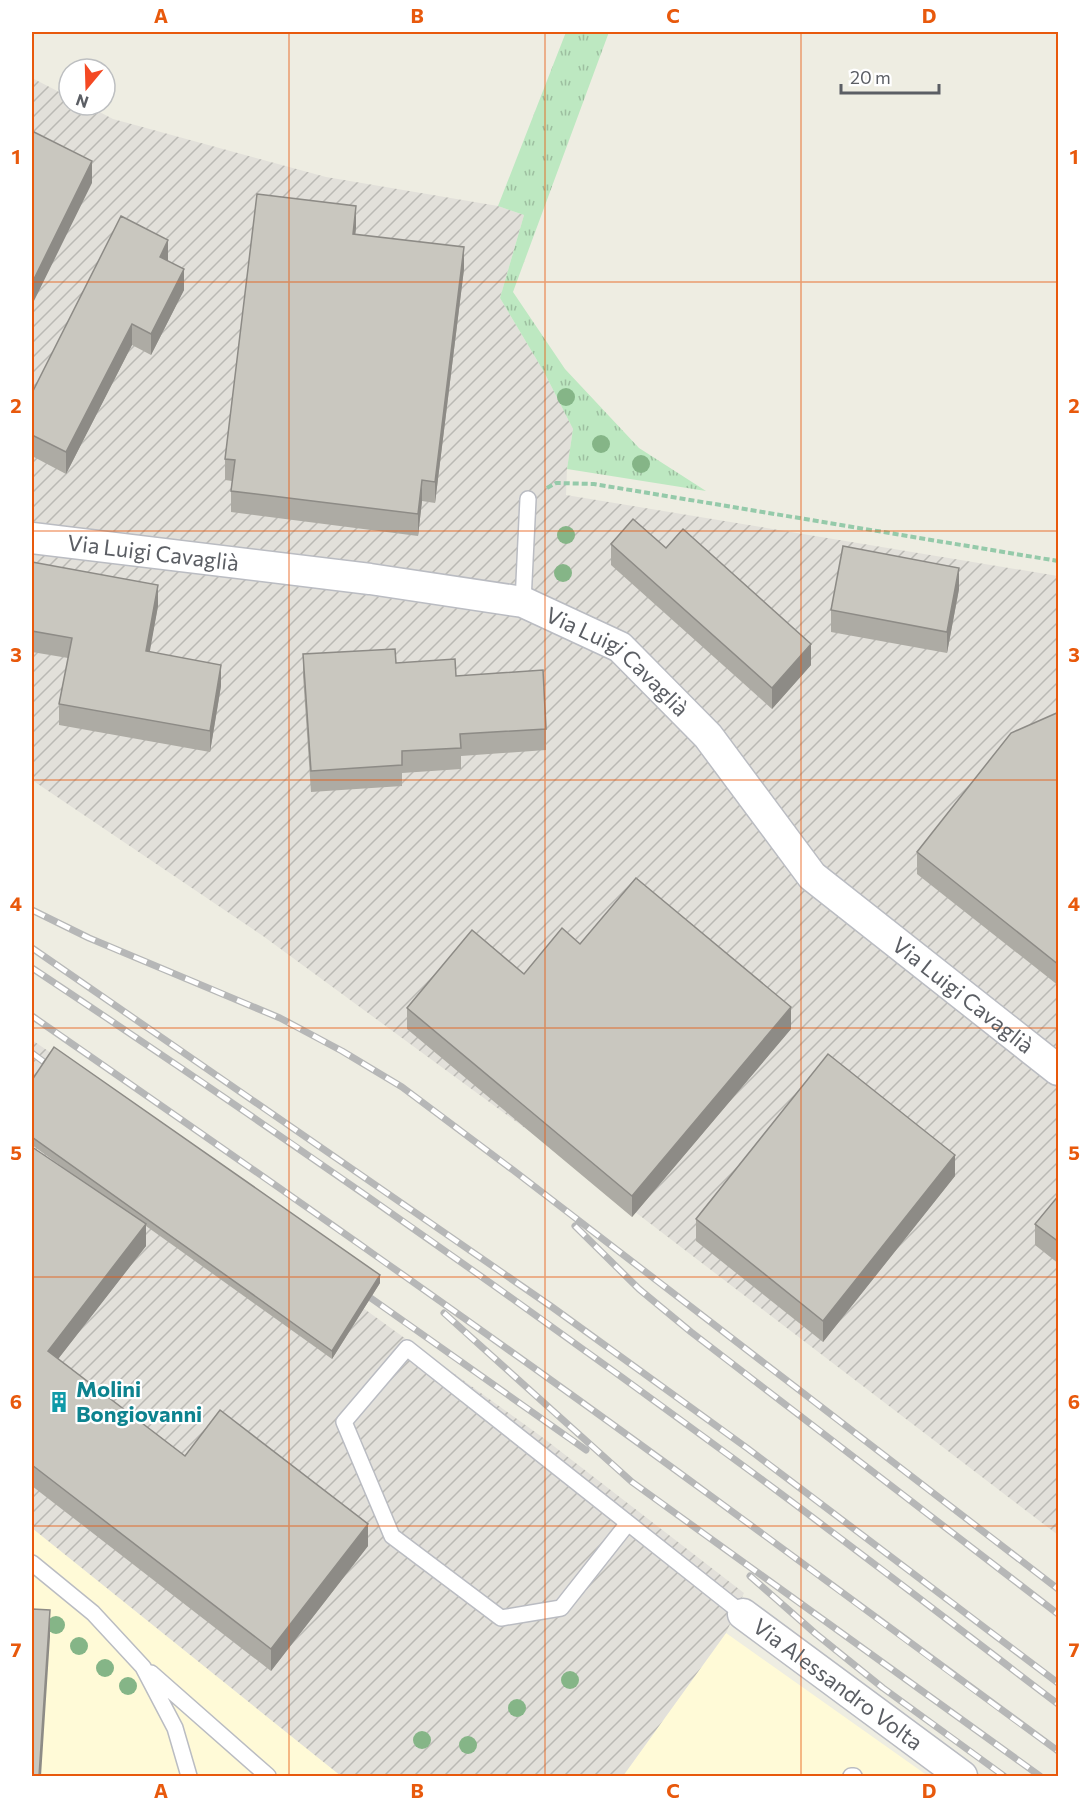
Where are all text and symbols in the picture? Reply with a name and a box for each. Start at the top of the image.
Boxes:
text: A [154,3,168,27]
text: B [410,3,424,27]
text: C [666,3,680,27]
text: D [922,3,936,27]
north arrow [57,57,117,117]
scale bar [841,57,938,95]
text: 20 m [850,66,891,88]
text: N [73,91,91,113]
text: 1 [11,144,21,168]
text: 1 [1069,144,1079,168]
text: 2 [10,393,22,417]
text: 2 [1068,393,1080,417]
street label: Via Luigi Cavaglià [66,528,240,576]
street label: Via Luigi Cavaglià [542,600,695,722]
text: 3 [10,642,22,666]
text: 3 [1068,642,1080,666]
text: 4 [10,891,22,915]
text: 4 [1068,891,1080,915]
street label: Via Luigi Cavaglià [887,931,1039,1059]
text: 5 [10,1140,22,1164]
text: 5 [1068,1140,1080,1164]
place label: Molini Bongiovanni [76,1375,202,1427]
text: 6 [10,1389,22,1413]
text: 6 [1068,1389,1080,1413]
building icon: Molini Bongiovanni [47,1390,71,1414]
street label: Via Alessandro Volta [748,1612,928,1755]
text: 7 [11,1637,22,1661]
text: 7 [1069,1637,1080,1661]
text: A [154,1778,168,1802]
text: B [410,1778,424,1802]
text: C [666,1778,680,1802]
text: D [922,1778,936,1802]

